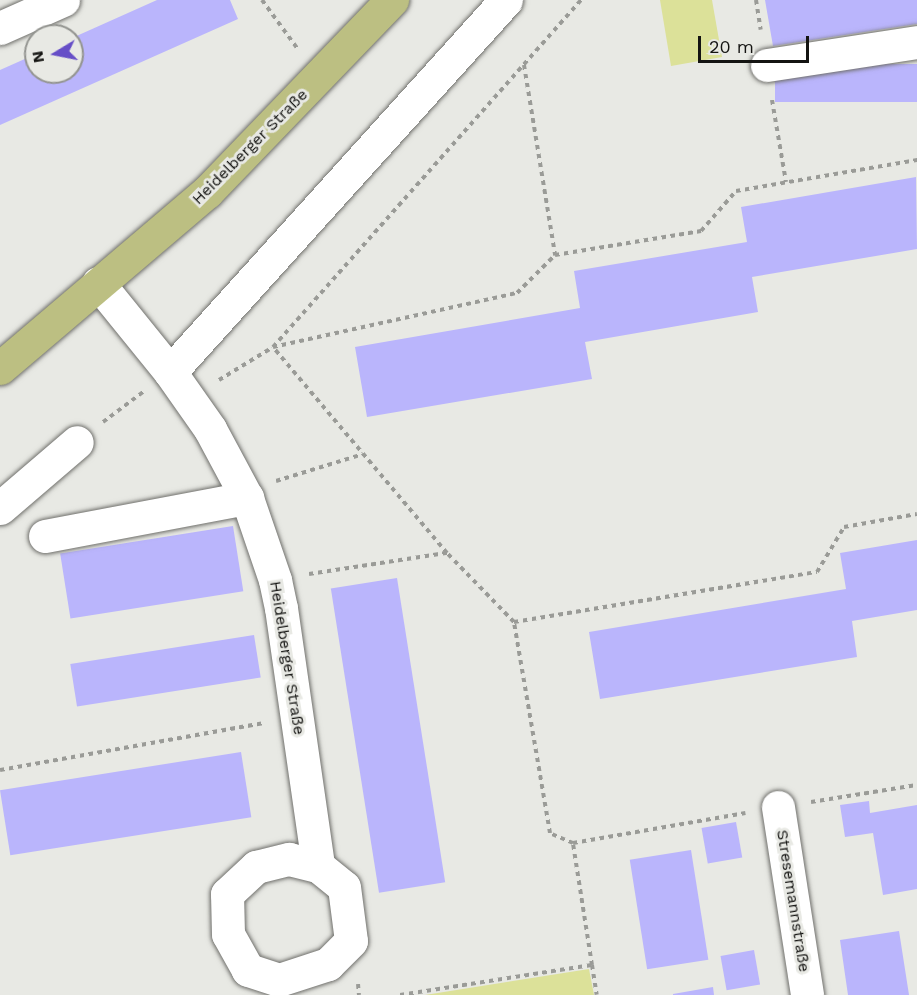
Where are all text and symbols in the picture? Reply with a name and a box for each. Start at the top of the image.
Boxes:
north arrow [24,24,84,84]
scale bar [701,24,812,62]
text: 20 m [709,36,754,57]
text: N [27,49,48,64]
street label: Heidelberger Straße [188,85,312,209]
street label: Heidelberger Straße [265,580,309,736]
street label: Stresemannstraße [772,828,814,974]

